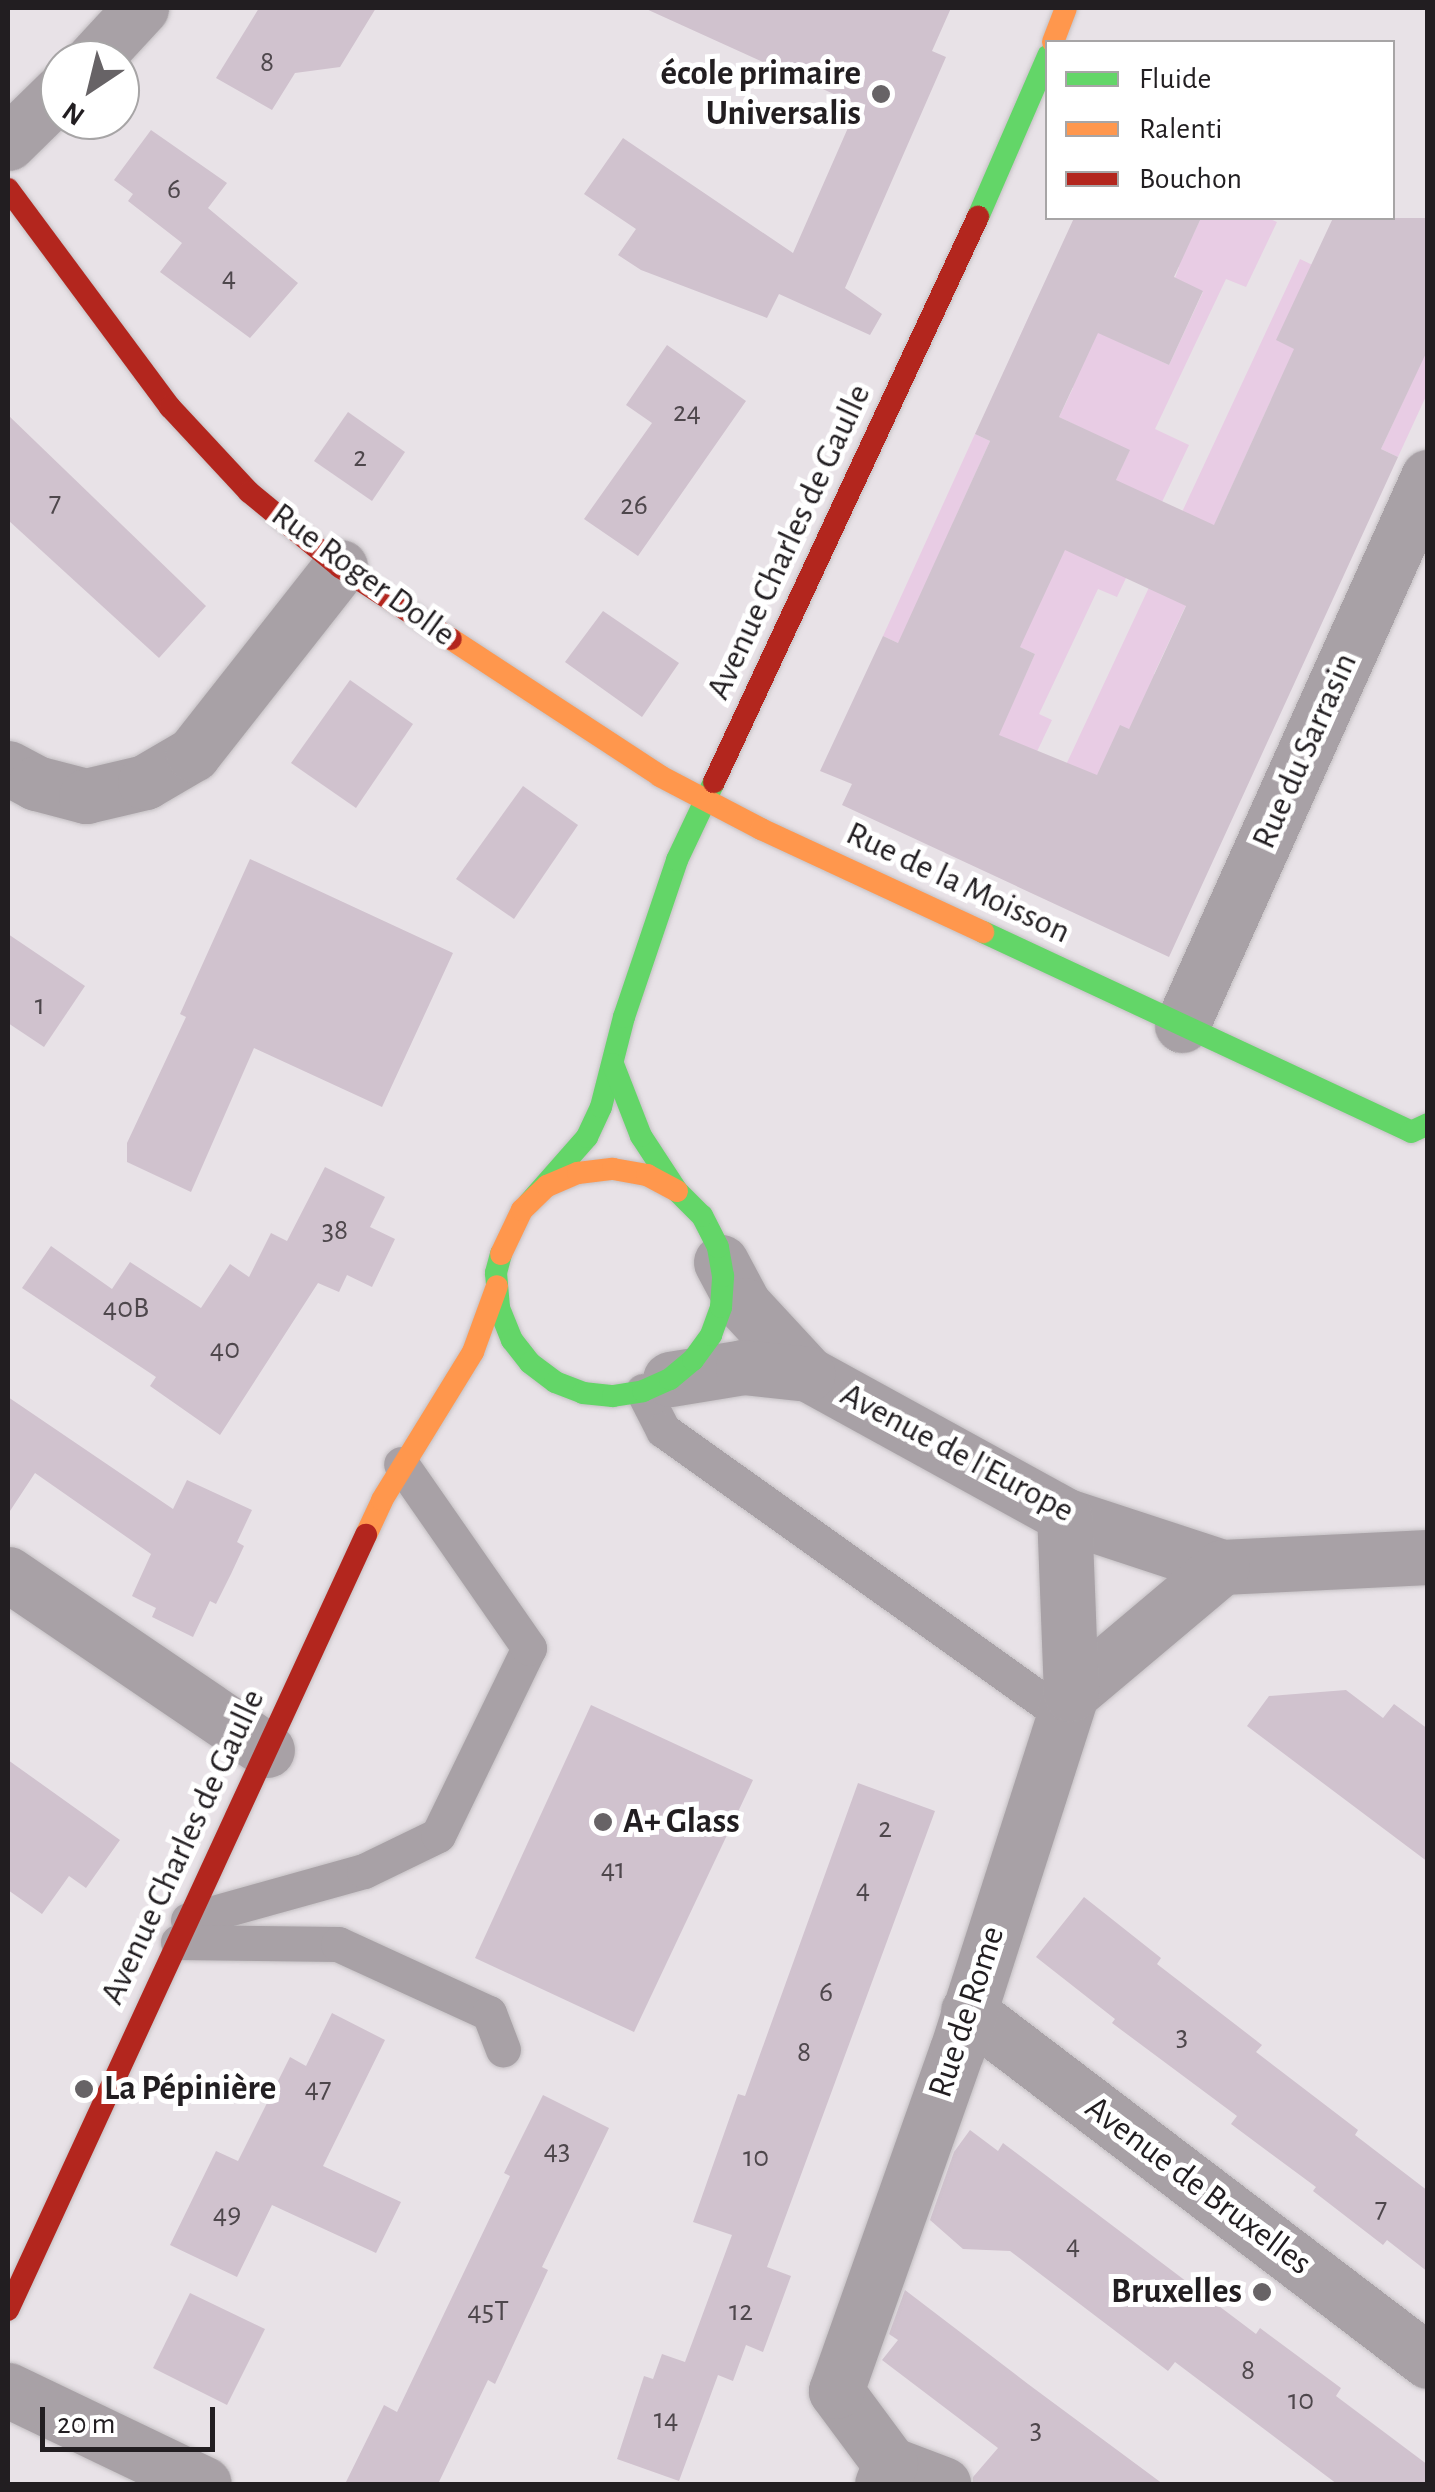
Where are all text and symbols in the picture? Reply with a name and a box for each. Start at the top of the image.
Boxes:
north arrow [40,40,140,140]
legend [1045,40,1395,220]
house number: 8 [260,44,274,80]
place label: école primaire Universalis [661,53,861,135]
text: Fluide [1139,64,1211,94]
marker: école primaire Universalis [870,83,892,105]
text: N [58,96,90,130]
text: Ralenti [1139,114,1222,144]
text: Bouchon [1139,164,1242,194]
house number: 6 [167,171,181,207]
house number: 4 [222,259,236,295]
street label: Avenue Charles de Gaulle [697,378,881,706]
house number: 24 [673,394,701,430]
house number: 2 [353,439,367,475]
house number: 7 [49,484,61,520]
house number: 26 [620,487,648,523]
street label: Rue Roger Dolle [263,494,463,656]
street label: Rue du Sarrasin [1243,647,1367,855]
street label: Rue de la Moisson [839,813,1077,953]
house number: 1 [35,987,45,1023]
house number: 38 [322,1212,348,1248]
house number: 40B [103,1290,149,1326]
house number: 40 [210,1331,240,1367]
street label: Avenue de l'Europe [833,1374,1081,1532]
street label: Avenue Charles de Gaulle [91,1683,275,2011]
place label: A+ Glass [623,1801,740,1843]
house number: 2 [878,1810,892,1846]
marker: A+ Glass [592,1811,614,1833]
house number: 41 [601,1851,625,1887]
house number: 4 [856,1871,870,1907]
street label: Rue de Rome [920,1921,1014,2103]
house number: 6 [819,1974,833,2010]
house number: 3 [1176,2018,1188,2054]
house number: 8 [797,2034,811,2070]
place label: La Pépinière [104,2068,276,2110]
house number: 47 [305,2070,331,2106]
marker: La Pépinière [73,2078,95,2100]
street label: Avenue de Bruxelles [1077,2087,1319,2285]
house number: 43 [544,2132,570,2168]
house number: 10 [743,2139,769,2175]
house number: 7 [1375,2190,1387,2226]
house number: 49 [213,2196,241,2232]
house number: 4 [1066,2227,1080,2263]
place label: Bruxelles [1111,2271,1242,2313]
marker: Bruxelles [1251,2281,1273,2303]
house number: 45T [467,2293,509,2329]
house number: 12 [729,2293,753,2329]
house number: 8 [1241,2352,1255,2388]
house number: 10 [1288,2382,1314,2418]
scale bar [45,2387,220,2449]
house number: 14 [654,2401,678,2437]
text: 20 m [57,2409,115,2439]
house number: 3 [1030,2411,1042,2447]

